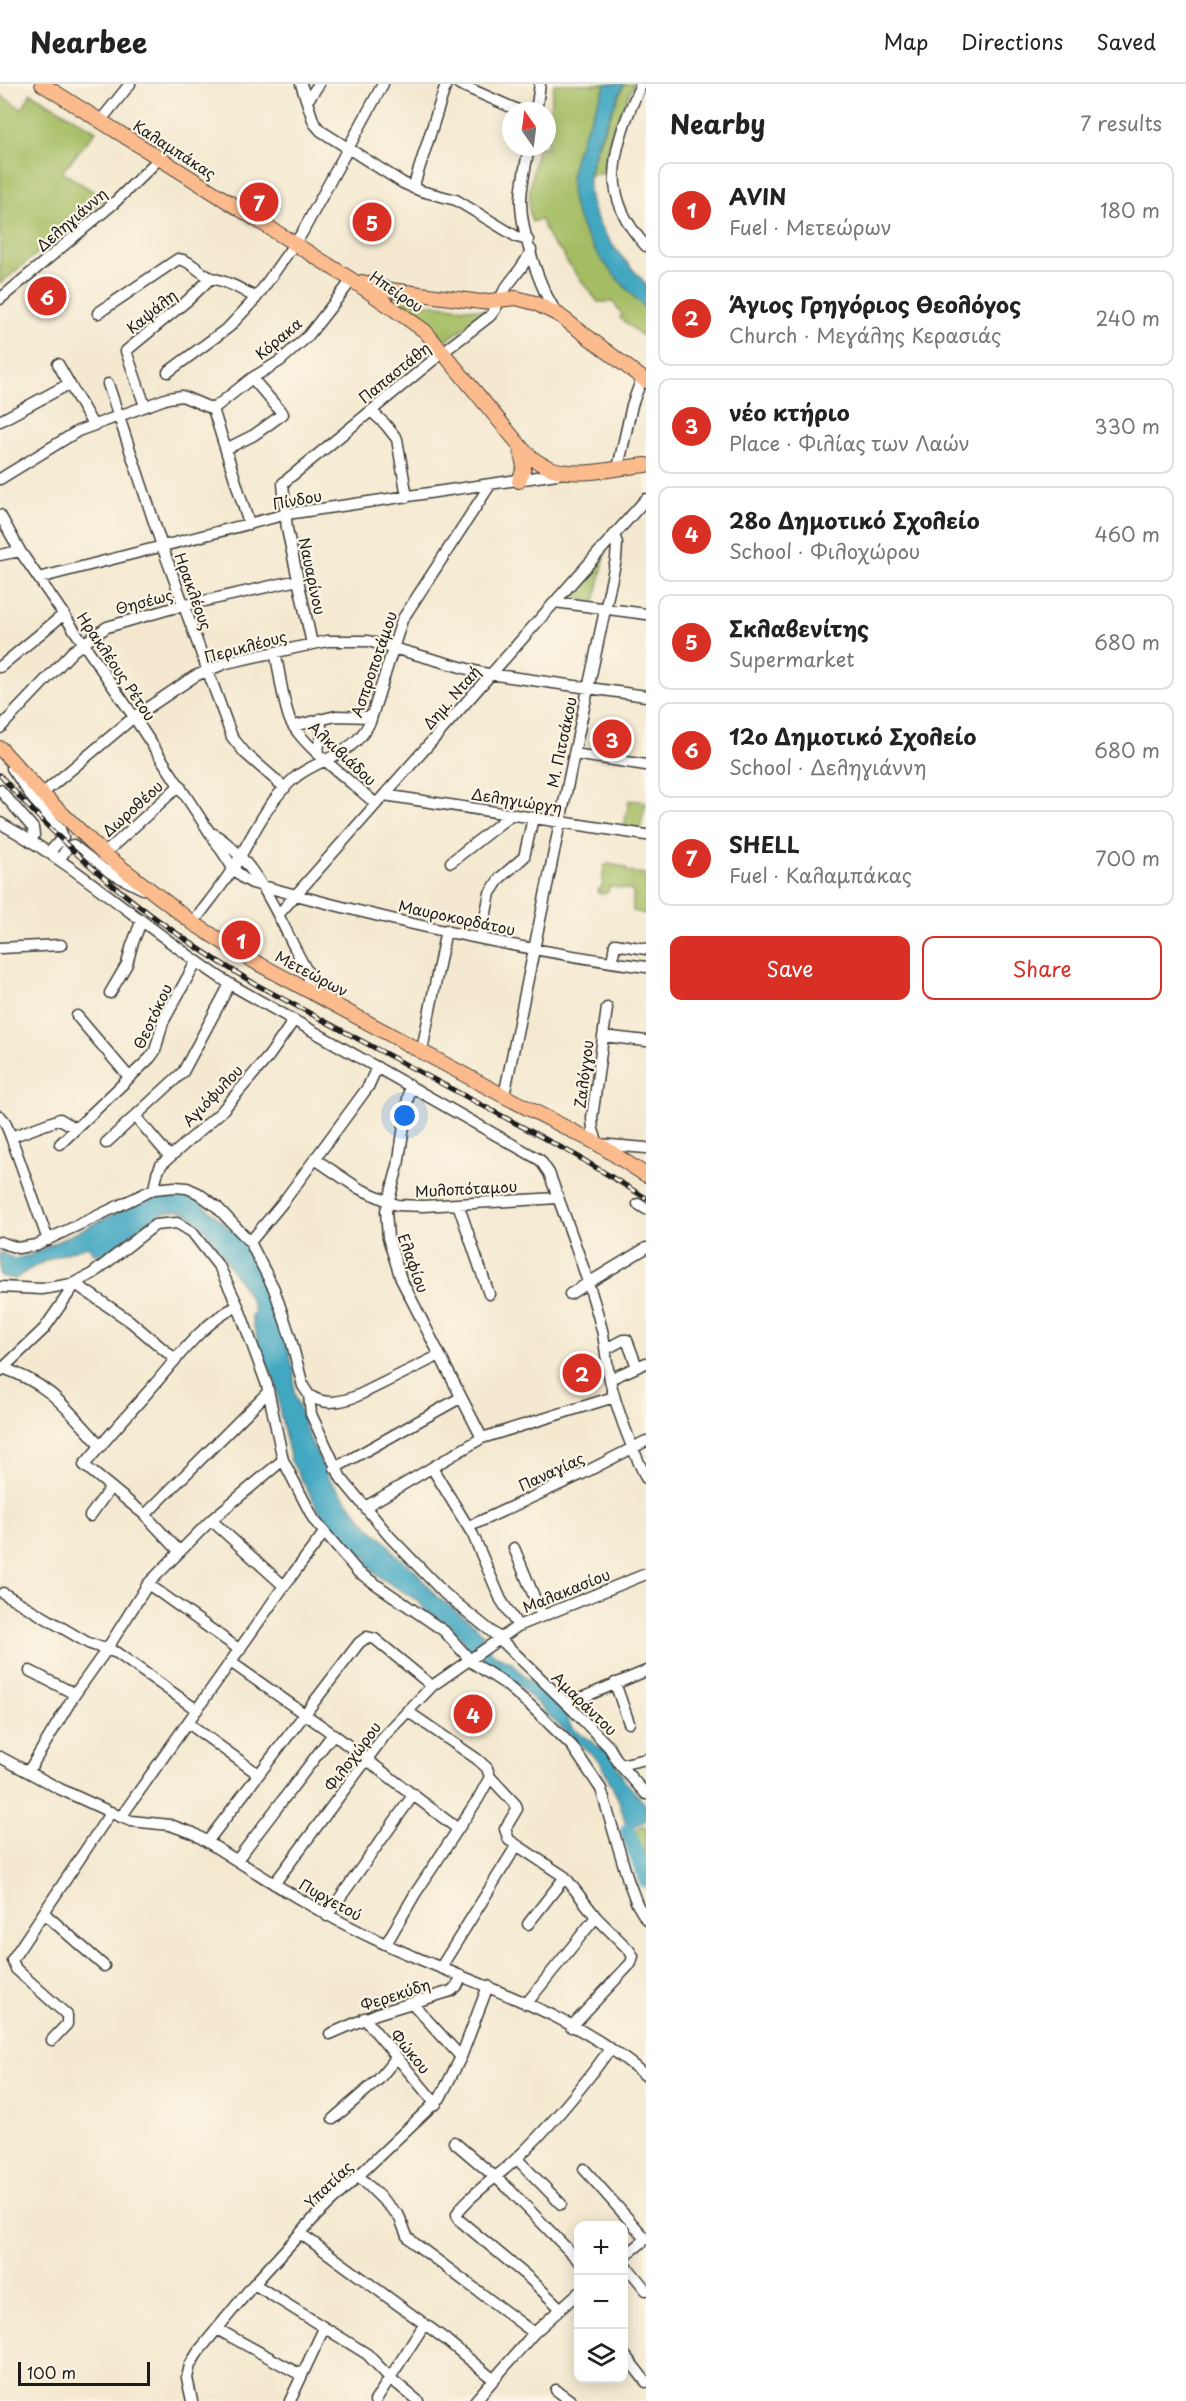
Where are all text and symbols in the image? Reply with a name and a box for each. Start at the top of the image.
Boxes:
text: Nearbee [30,20,147,63]
text: Map [883,25,928,57]
text: Directions [961,25,1063,57]
text: Saved [1096,25,1156,57]
north arrow [502,102,556,156]
text: Nearby [670,104,765,143]
text: 7 results [1080,108,1162,138]
street label: Καλαμπάκας [129,114,221,185]
text: AVIN [729,179,786,212]
pin: 7 [240,180,278,224]
street label: Δεληγιάννη [31,182,111,256]
text: 1 [687,195,696,225]
text: 180 m [1100,195,1160,225]
pin: 5 [352,200,392,244]
text: Fuel · Μετεώρων [729,212,892,242]
street label: Ηπείρου [365,265,429,317]
pin: 6 [28,274,66,318]
street label: Καψάλη [121,283,181,339]
text: Άγιος Γρηγόριος Θεολόγος [729,287,1021,320]
text: 2 [684,303,699,333]
text: 240 m [1095,303,1160,333]
street label: Κόρακα [249,311,307,365]
text: Church · Μεγάλης Κερασιάς [729,320,1001,350]
street label: Παπαστάθη [353,336,435,408]
text: νέο κτήριο [729,395,850,428]
text: 3 [685,411,698,441]
text: 330 m [1094,411,1160,441]
text: Place · Φιλίας των Λαών [729,428,970,458]
street label: Πίνδου [271,483,323,515]
text: 28ο Δημοτικό Σχολείο [729,503,980,536]
text: 4 [685,519,698,549]
text: 460 m [1094,519,1160,549]
street label: Ναυαρίνου [294,535,332,617]
text: School · Φιλοχώρου [729,536,920,566]
street label: Ηρακλέους [169,549,219,633]
street label: Θησέως [113,582,176,620]
street label: Ηρακλέους Ρέτου [72,607,162,725]
street label: Ασπροποτάμου [344,608,402,720]
text: Σκλαβενίτης [729,611,869,644]
street label: Περικλέους [201,624,289,668]
text: 5 [685,627,698,657]
text: 680 m [1094,627,1160,657]
text: Supermarket [729,644,855,674]
street label: Δημ. Νταή [417,660,485,734]
street label: Μ. Πιτσάκου [540,695,582,789]
street label: Αλκιβιάδου [304,715,382,791]
pin: 3 [592,716,632,762]
text: 12ο Δημοτικό Σχολείο [729,719,976,752]
text: 6 [684,735,699,765]
text: 680 m [1094,735,1160,765]
text: School · Δεληγιάννη [729,752,927,782]
street label: Δωροθέου [96,774,168,842]
street label: Δεληγιώργη [470,781,564,819]
text: SHELL [729,827,800,860]
text: 7 [686,843,697,873]
text: 700 m [1095,843,1160,873]
text: Fuel · Καλαμπάκας [729,860,912,890]
street label: Μαυροκορδάτου [396,893,518,941]
pin: 1 [222,918,260,962]
button: Save [670,936,910,1000]
button: Share [922,936,1162,1000]
street label: Μετεώρων [271,944,353,1002]
street label: Θεοτόκου [127,979,177,1053]
street label: Ζαλόγγου [567,1038,599,1110]
street label: Αγιόφυλου [176,1059,248,1131]
your location [390,1101,419,1130]
street label: Μυλοπόταμου [414,1174,518,1202]
street label: Ελαφίου [393,1230,435,1296]
pin: 2 [562,1350,602,1396]
street label: Παναγίας [514,1446,588,1496]
street label: Μαλακασίου [519,1562,613,1618]
street label: Αμαράντου [547,1666,623,1740]
pin: 4 [454,1692,492,1736]
street label: Φιλοχώρου [318,1716,386,1796]
street label: Πυργετού [295,1872,367,1926]
street label: Φερεκύδη [357,1972,433,2016]
street label: Φώκου [385,2024,437,2078]
street label: Υπατίας [298,2155,358,2213]
map controls [574,2221,628,2383]
button: + [574,2221,628,2275]
button: − [574,2275,628,2329]
button: layers [574,2329,628,2383]
scale bar [18,2359,150,2386]
text: 100 m [27,2360,76,2384]

